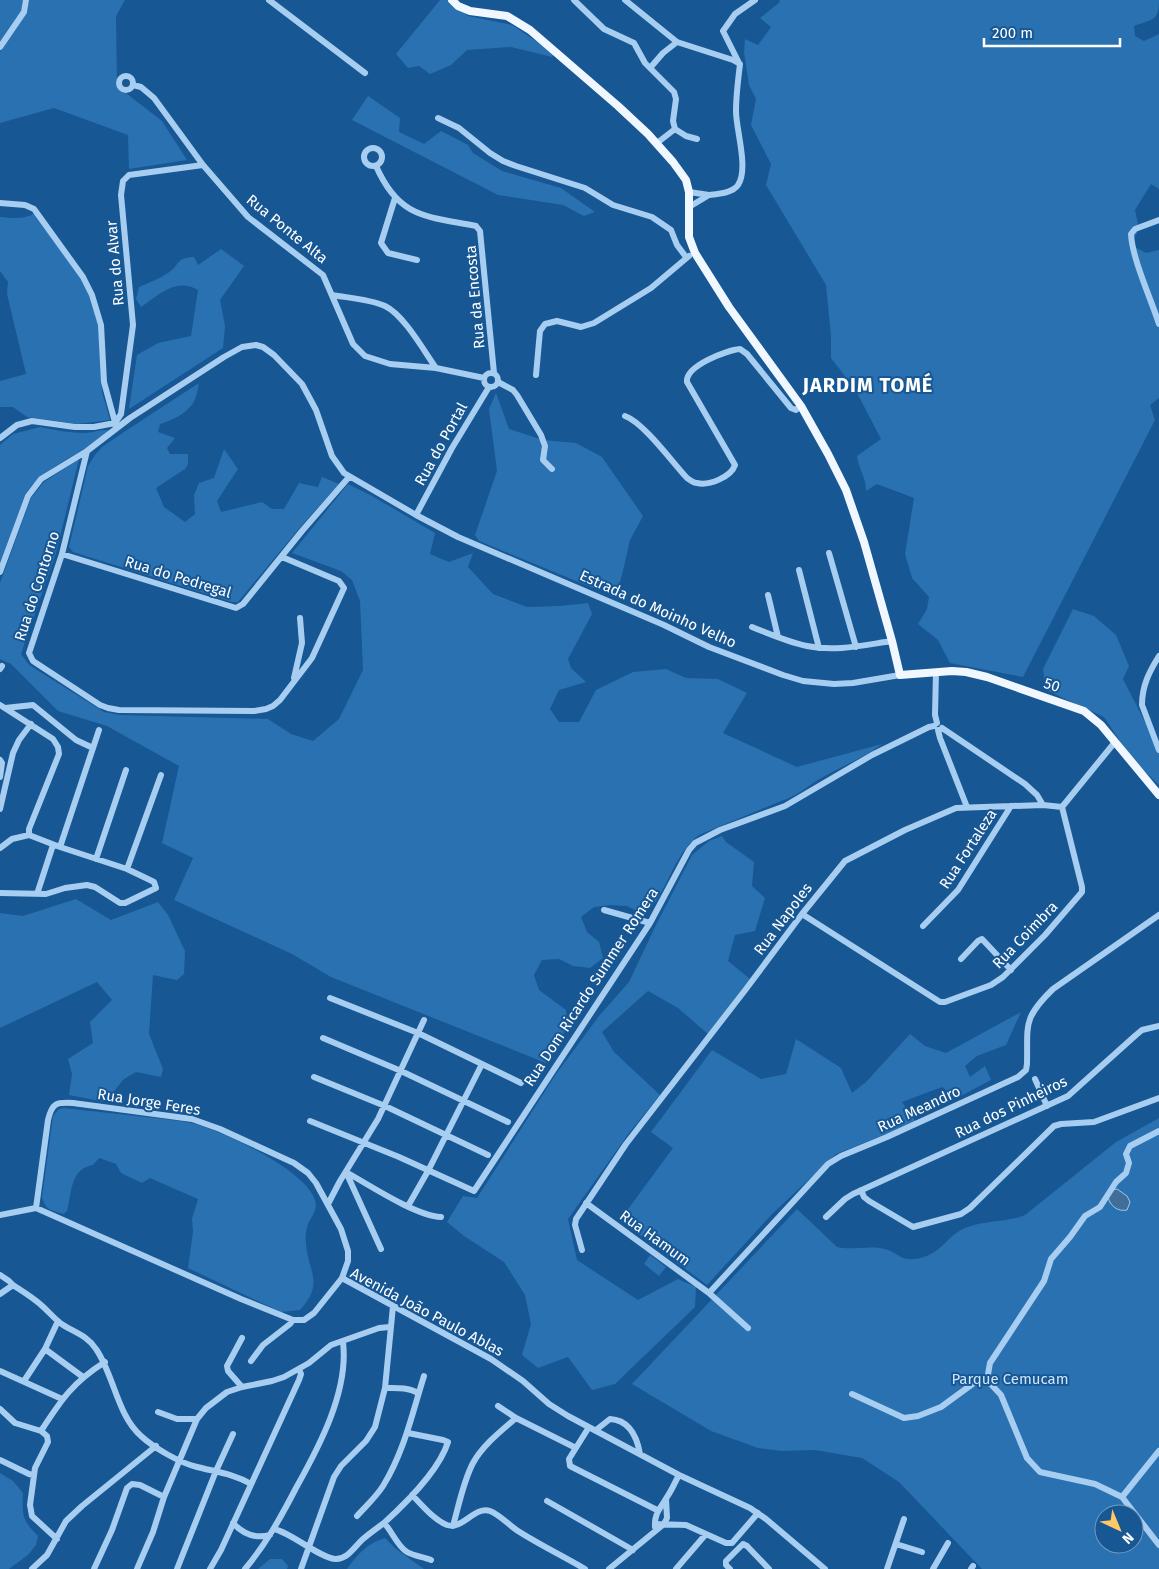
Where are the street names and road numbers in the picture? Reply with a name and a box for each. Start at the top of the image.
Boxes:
street label: Rua Ponte Alta [243,191,331,267]
street label: Rua do Alvar [102,219,128,306]
street label: Rua da Encosta [462,244,488,350]
street label: Rua do Portal [411,399,472,489]
street label: Rua do Contorno [11,529,63,643]
street label: Rua do Pedregal [123,552,234,602]
street label: Estrada do Moinho Velho [577,566,739,652]
street label: 50 [1042,674,1062,696]
street label: Rua Fortaleza [936,806,1000,892]
street label: Rua Napoles [750,879,816,959]
street label: Rua Dom Ricardo Summer Romera [520,884,662,1090]
street label: Rua Coimbra [989,898,1061,972]
street label: Rua dos Pinheiros [952,1072,1070,1142]
street label: Rua Meandro [875,1082,963,1136]
street label: Rua Jorge Feres [96,1085,202,1119]
street label: Rua Hamum [616,1206,694,1270]
street label: Avenida João Paulo Ablas [347,1264,507,1360]

